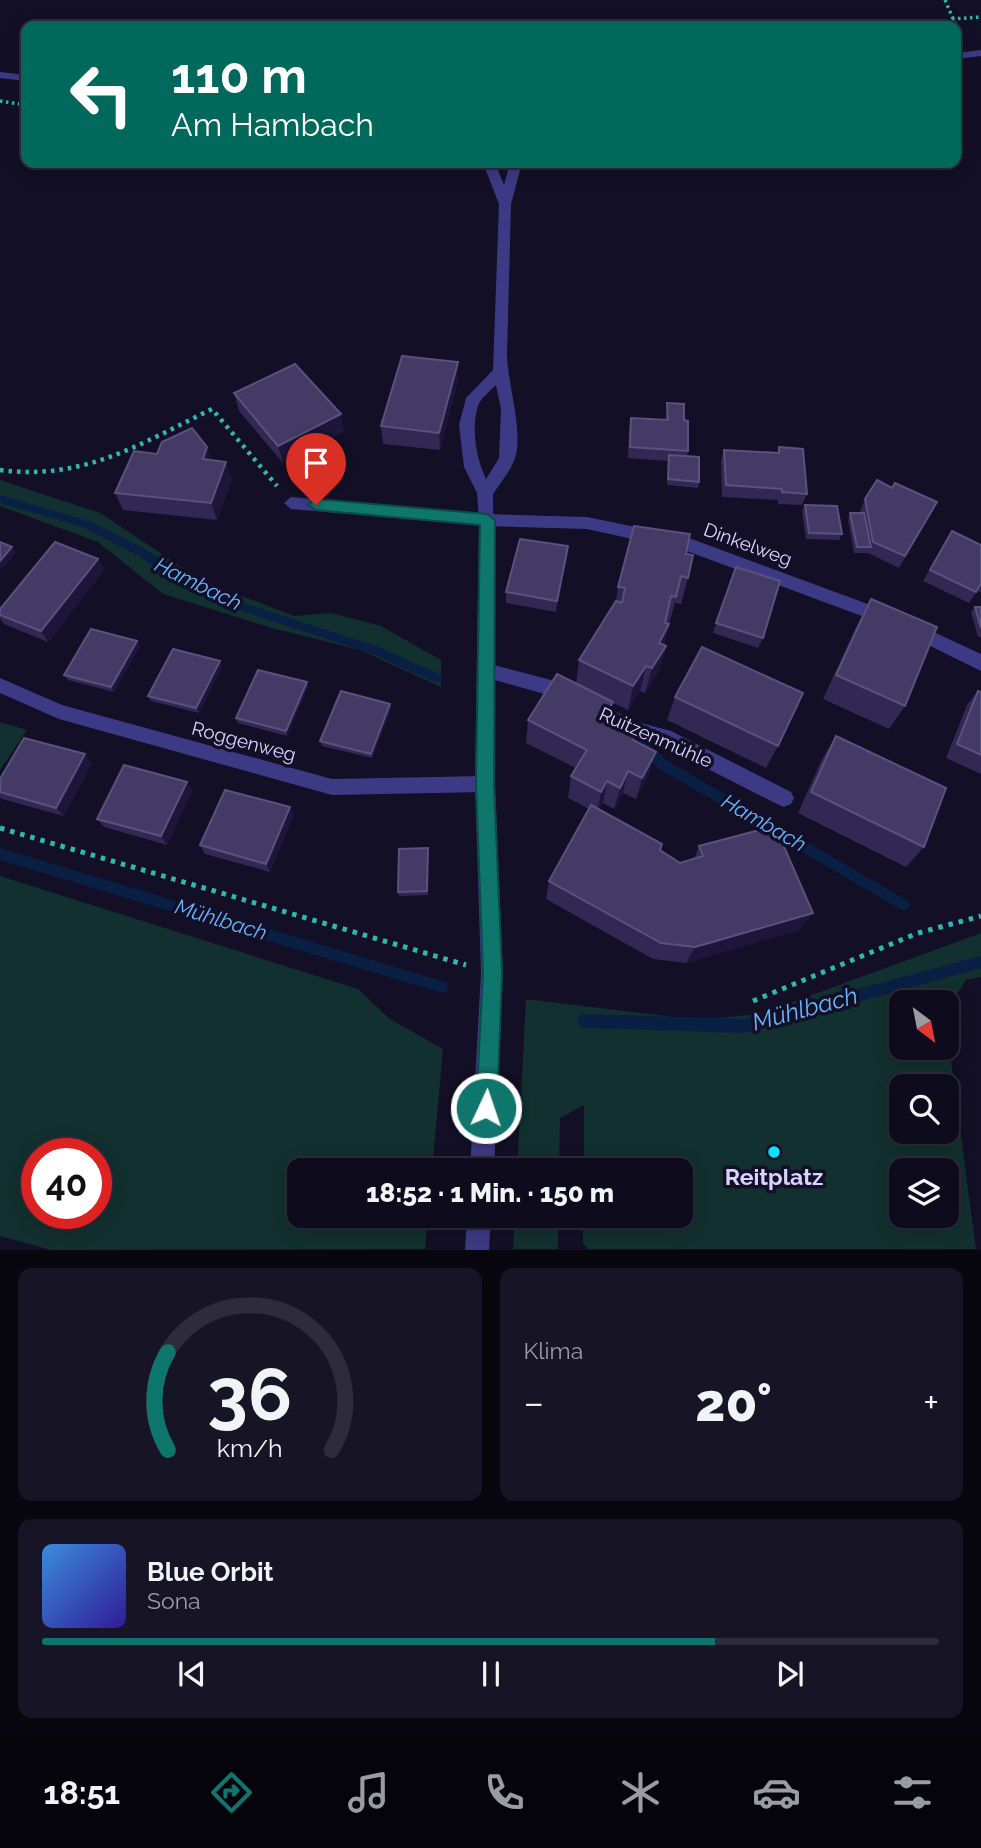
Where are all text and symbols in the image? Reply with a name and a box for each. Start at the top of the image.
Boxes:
text: 110 m [171,47,307,104]
icon: left [56,49,147,140]
text: Am Hambach [171,106,374,143]
pin [286,433,346,505]
icon: arrive [297,444,335,482]
street label: Dinkelweg [701,518,795,570]
water label: Hambach [151,552,246,615]
street label: Ruitzenmühle [596,702,716,772]
street label: Roggenweg [190,717,298,765]
water label: Hambach [718,788,811,857]
water label: Mühlbach [172,894,270,945]
water label: Mühlbach [749,981,861,1037]
north arrow [889,990,959,1060]
map controls [889,990,959,1228]
position arrow [449,1071,523,1145]
button: search [889,1074,959,1144]
speed limit sign: 40 [21,1138,112,1229]
marker: Reitplatz [766,1144,782,1160]
button: layers [889,1158,959,1228]
place label: Reitplatz [725,1163,823,1190]
text: 18:52 · 1 Min. · 150 m [366,1178,614,1208]
text: Klima [524,1337,583,1364]
text: 36 [207,1353,292,1438]
text: 20° [695,1372,772,1433]
text: − [524,1380,544,1425]
text: + [923,1380,939,1425]
text: km/h [217,1433,283,1463]
text: Blue Orbit [147,1557,274,1587]
text: Sona [147,1587,201,1614]
icon: previous [173,1655,211,1693]
icon: pause [472,1655,510,1693]
icon: next [771,1655,809,1693]
icon: directions [207,1768,256,1817]
icon: music [344,1768,393,1817]
icon: phone [480,1768,529,1817]
icon: climate [616,1768,665,1817]
icon: car [752,1768,801,1817]
icon: filters [888,1768,937,1817]
text: 18:51 [44,1774,120,1811]

